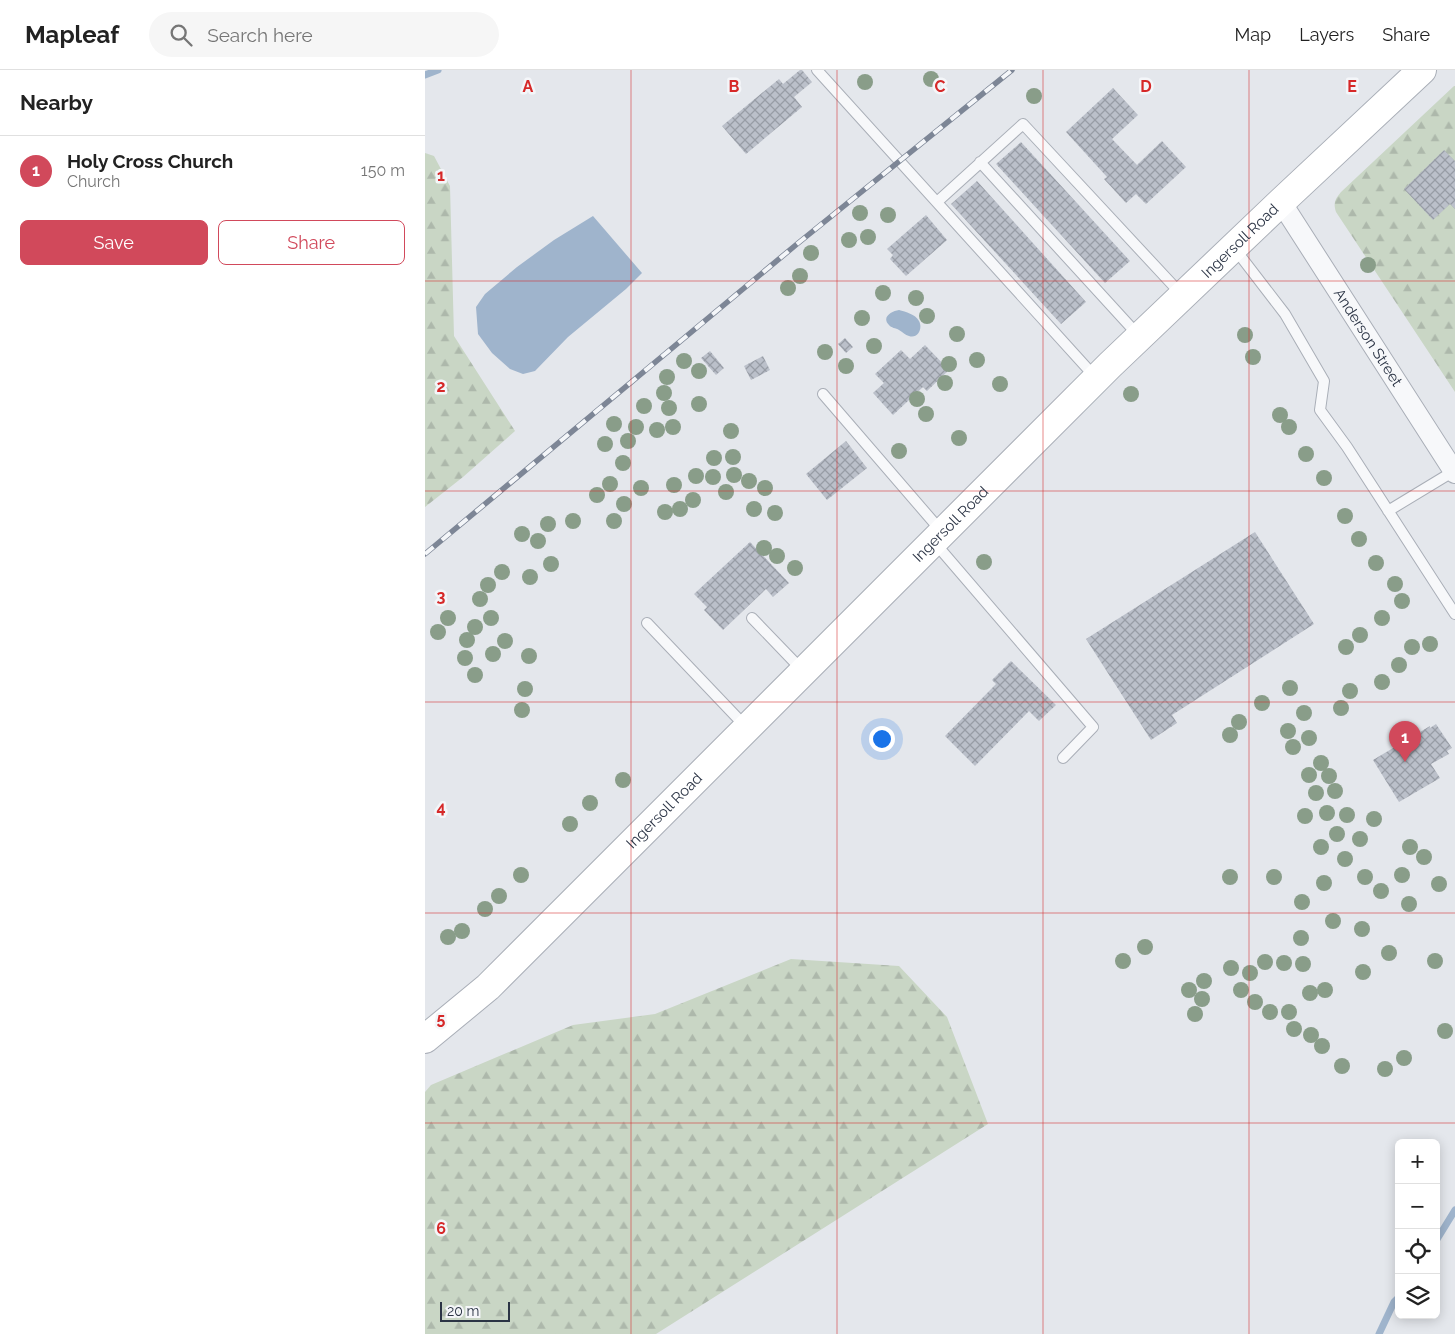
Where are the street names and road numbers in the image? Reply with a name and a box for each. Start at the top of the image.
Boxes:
street label: Ingersoll Road [1198,200,1282,282]
street label: Anderson Street [1330,285,1406,390]
street label: Ingersoll Road [909,483,992,566]
street label: Ingersoll Road [623,769,706,852]

